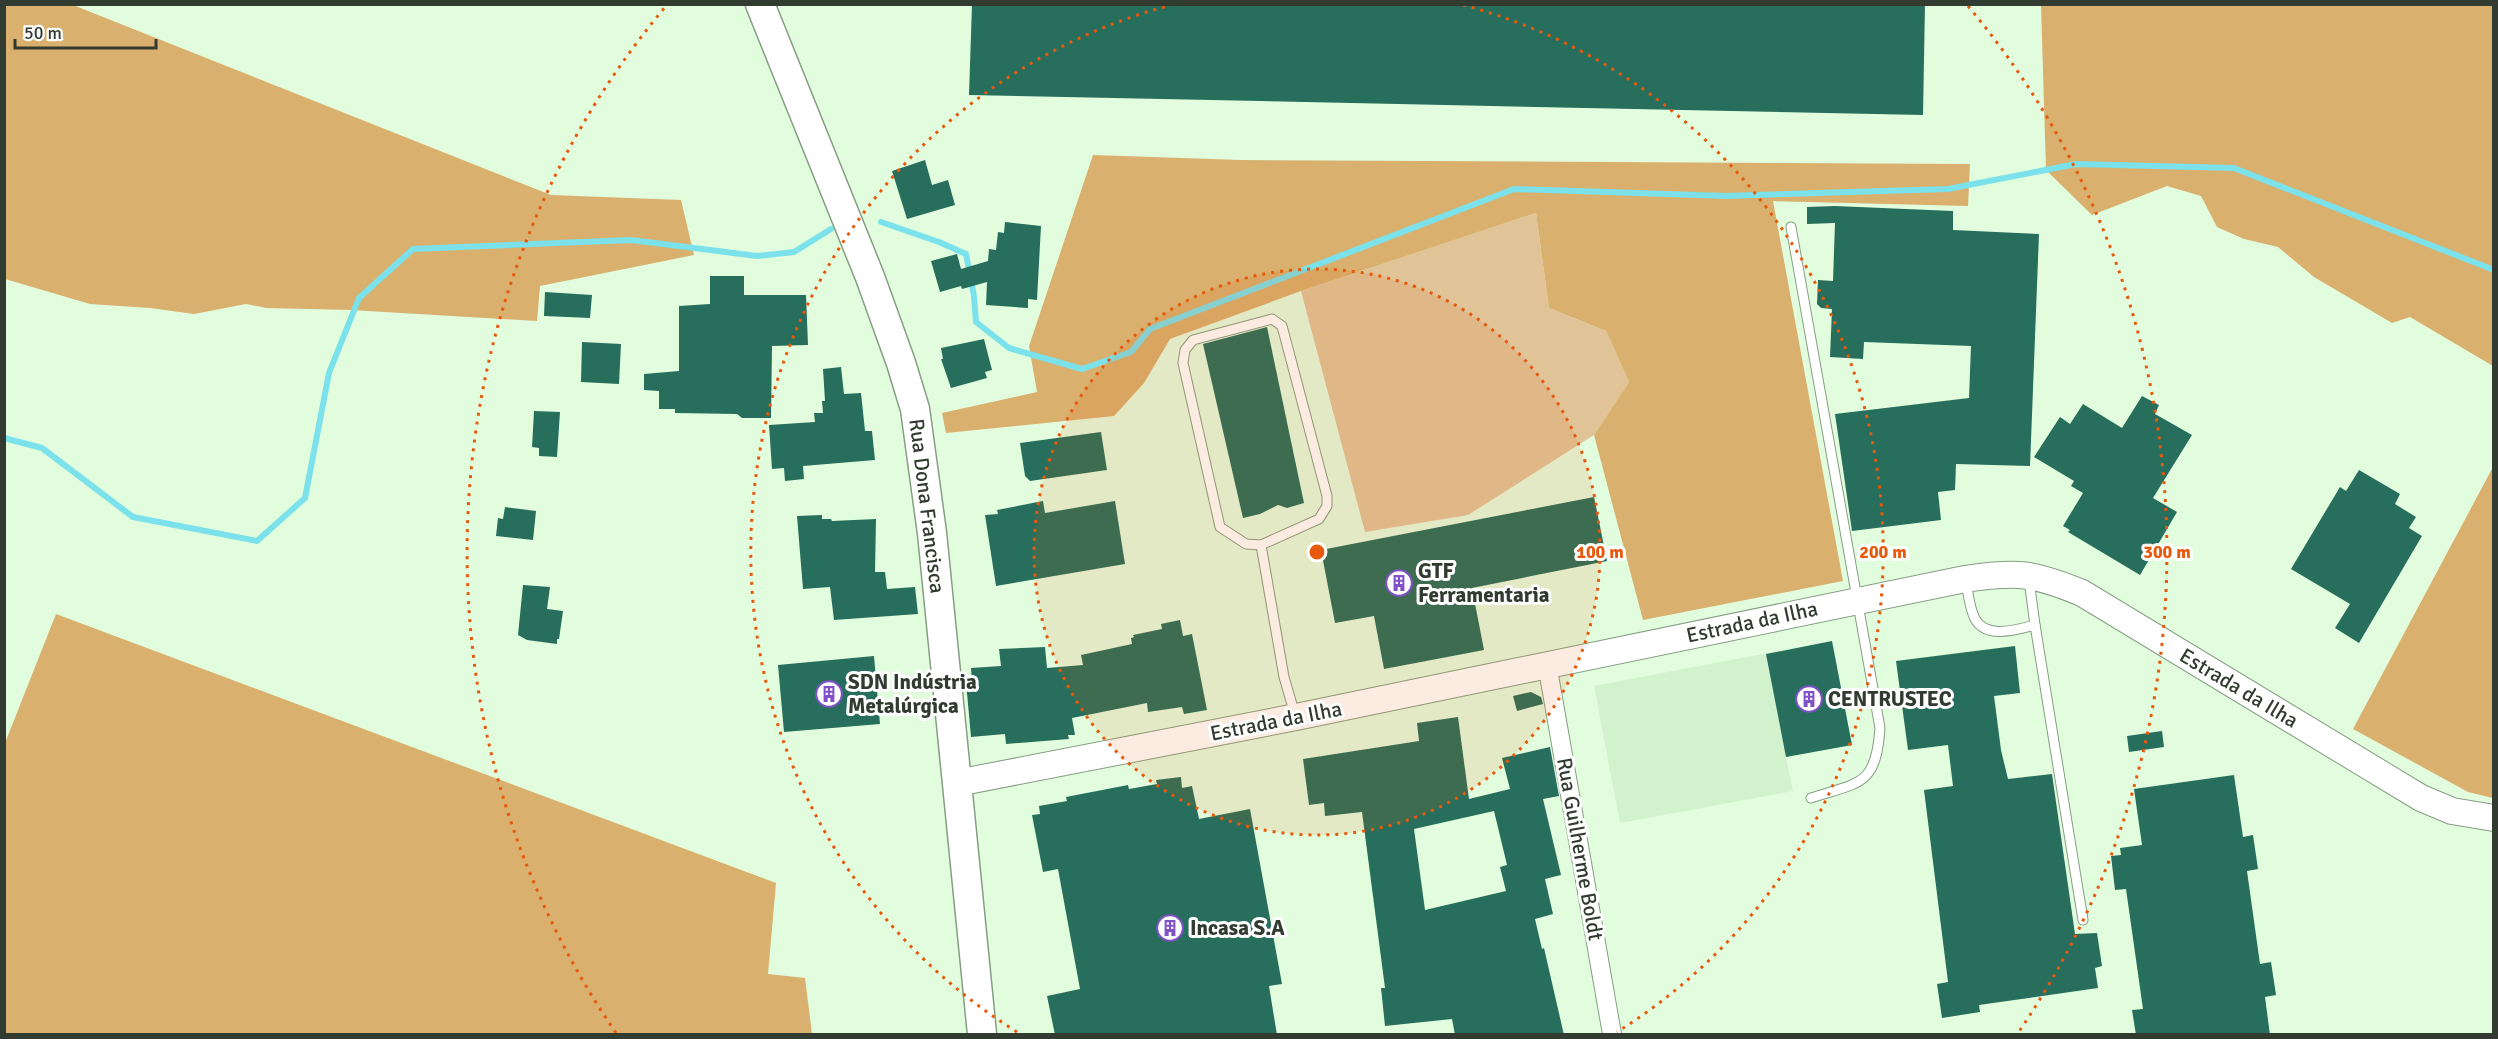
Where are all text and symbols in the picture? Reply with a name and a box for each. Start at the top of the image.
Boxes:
scale bar [15,12,156,50]
text: 50 m [24,22,62,44]
street label: Rua Dona Francisca [903,417,951,595]
text: 100 m [1576,541,1624,563]
text: 200 m [1859,541,1907,563]
text: 300 m [2143,541,2191,563]
centre of rings [1307,542,1327,562]
place label: GTF Ferramentaria [1418,558,1550,608]
building icon: GTF Ferramentaria [1384,568,1414,598]
street label: Estrada da Ilha [1684,595,1820,649]
street label: Estrada da Ilha [2175,642,2303,734]
place label: SDN Indústria Metalúrgica [848,669,977,719]
building icon: SDN Indústria Metalúrgica [814,679,844,709]
building icon: CENTRUSTEC [1794,684,1824,714]
place label: CENTRUSTEC [1828,686,1952,712]
street label: Estrada da Ilha [1208,695,1344,747]
street label: Rua Guilherme Boldt [1551,755,1609,943]
building icon: Incasa S.A [1155,913,1185,943]
place label: Incasa S.A [1190,915,1285,941]

